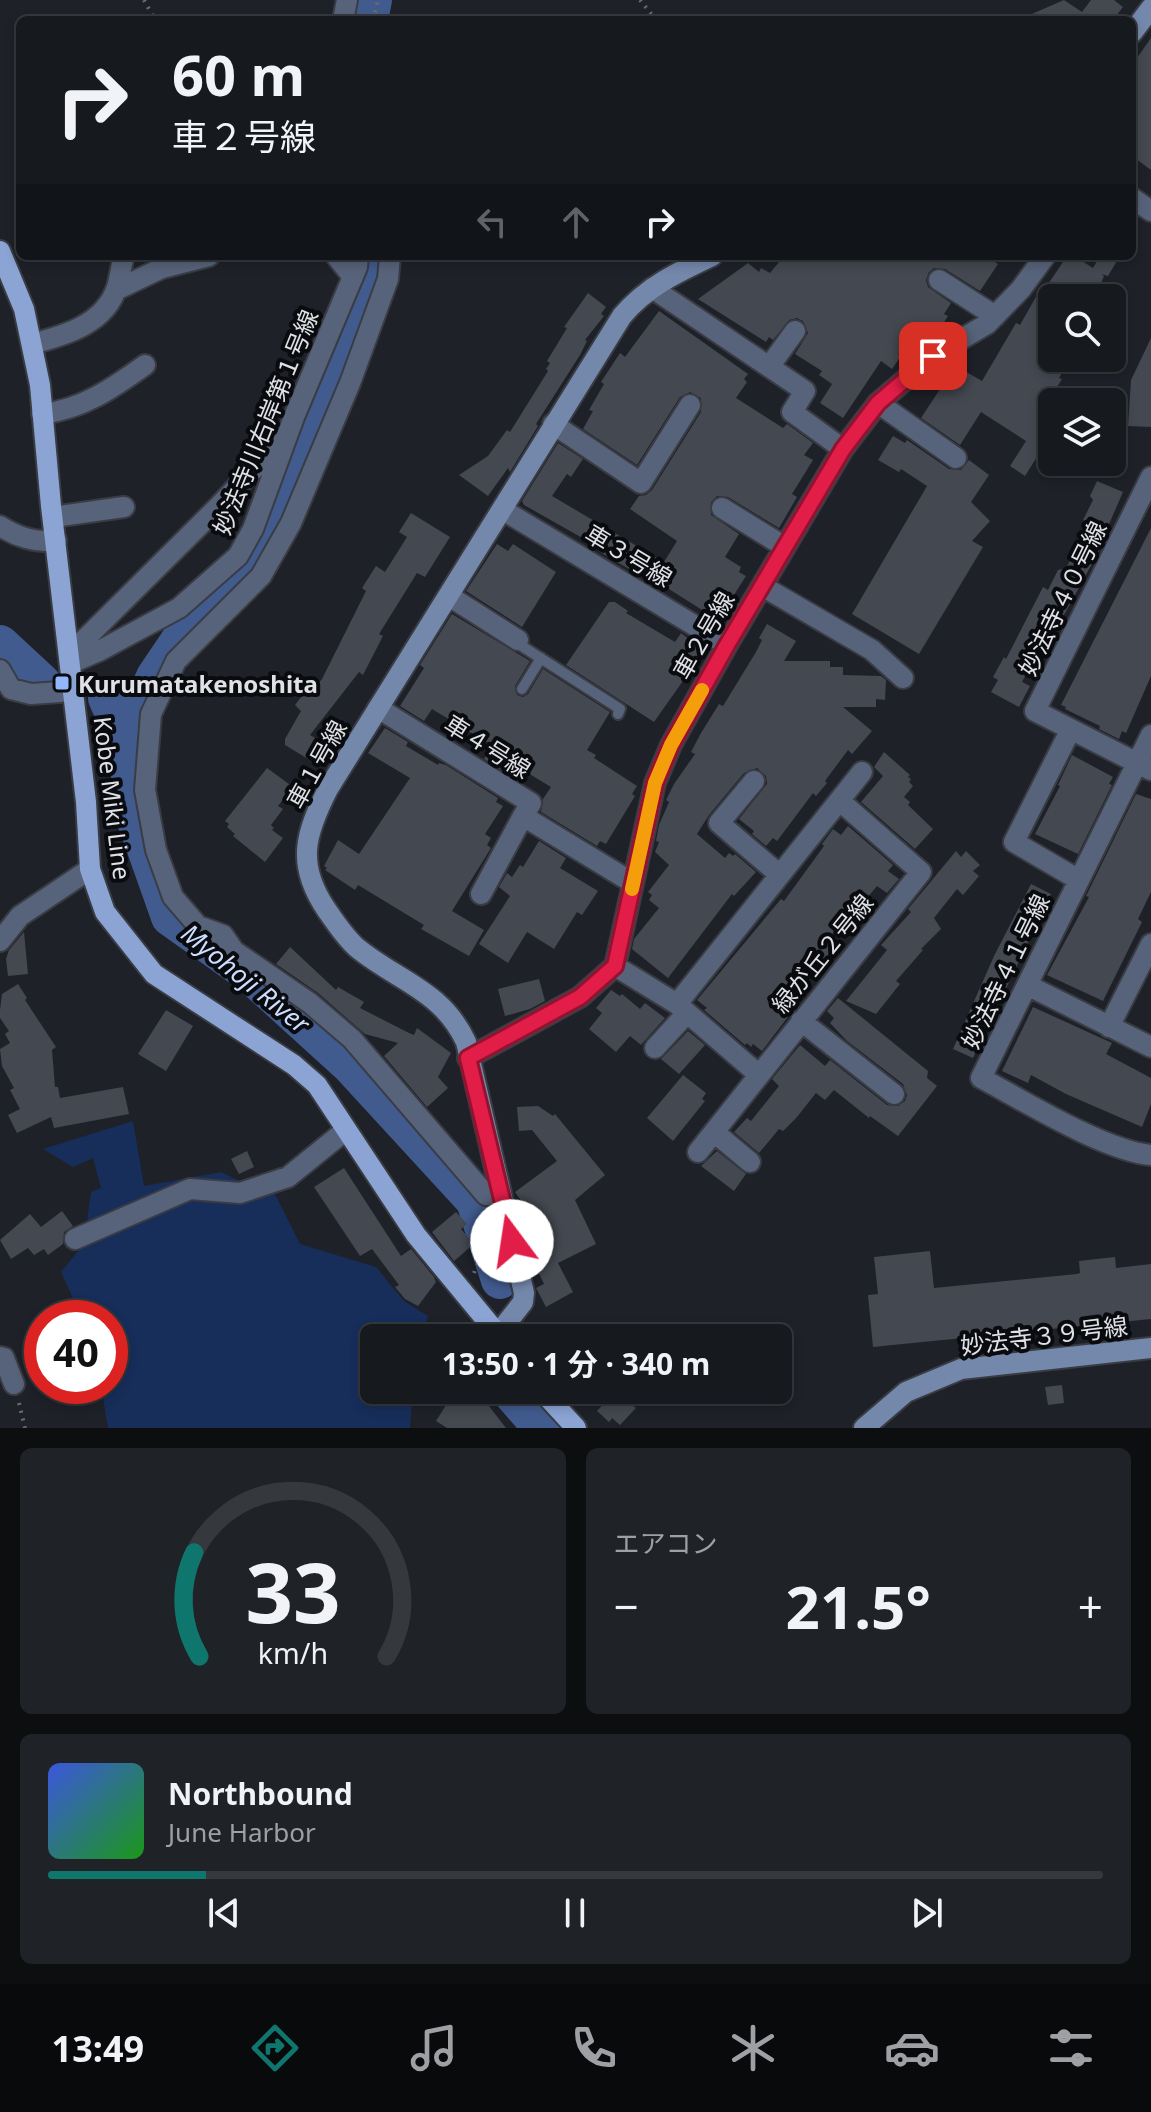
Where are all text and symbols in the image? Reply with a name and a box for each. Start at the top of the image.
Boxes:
text: 60 m [172,36,305,112]
icon: right [40,48,144,152]
text: 車２号線 [172,112,316,161]
icon: left [470,200,514,244]
icon: ahead [554,200,598,244]
icon: right [638,200,682,244]
map controls [1038,284,1126,476]
button: search [1038,284,1126,372]
street label: 妙法寺川右岸第１号線 [205,305,325,539]
pin [899,322,967,390]
icon: arrive [911,334,955,378]
button: layers [1038,388,1126,476]
street label: 妙法寺４０号線 [1010,515,1114,681]
street label: 車３号線 [579,516,679,594]
street label: 車２号線 [665,585,741,685]
place label: Kurumatakenoshita [78,667,318,700]
marker: Kurumatakenoshita [53,674,71,692]
street label: 車４号線 [439,707,537,785]
street label: Kobe Miki Line [87,714,139,882]
street label: 車１号線 [278,714,354,814]
street label: 緑が丘２号線 [764,887,880,1019]
street label: 妙法寺４１号線 [953,888,1057,1054]
water label: Myohoji River [174,915,319,1042]
position arrow [470,1199,554,1283]
speed limit sign: 40 [24,1300,128,1404]
street label: 妙法寺３９号線 [959,1308,1129,1362]
text: 13:50 · 1 分 · 340 m [442,1343,710,1384]
text: エアコン [614,1525,718,1561]
text: 33 [245,1534,340,1647]
text: 21.5° [786,1565,931,1647]
text: − [614,1576,639,1636]
text: + [1078,1576,1103,1636]
text: km/h [258,1633,328,1672]
text: Northbound [168,1773,353,1814]
text: June Harbor [168,1814,316,1850]
icon: previous [202,1891,246,1935]
icon: pause [553,1891,597,1935]
icon: next [905,1891,949,1935]
icon: directions [247,2020,303,2076]
icon: music [406,2020,462,2076]
icon: phone [566,2020,622,2076]
icon: climate [725,2020,781,2076]
icon: car [884,2020,940,2076]
icon: filters [1043,2020,1099,2076]
text: 13:49 [52,2024,144,2073]

